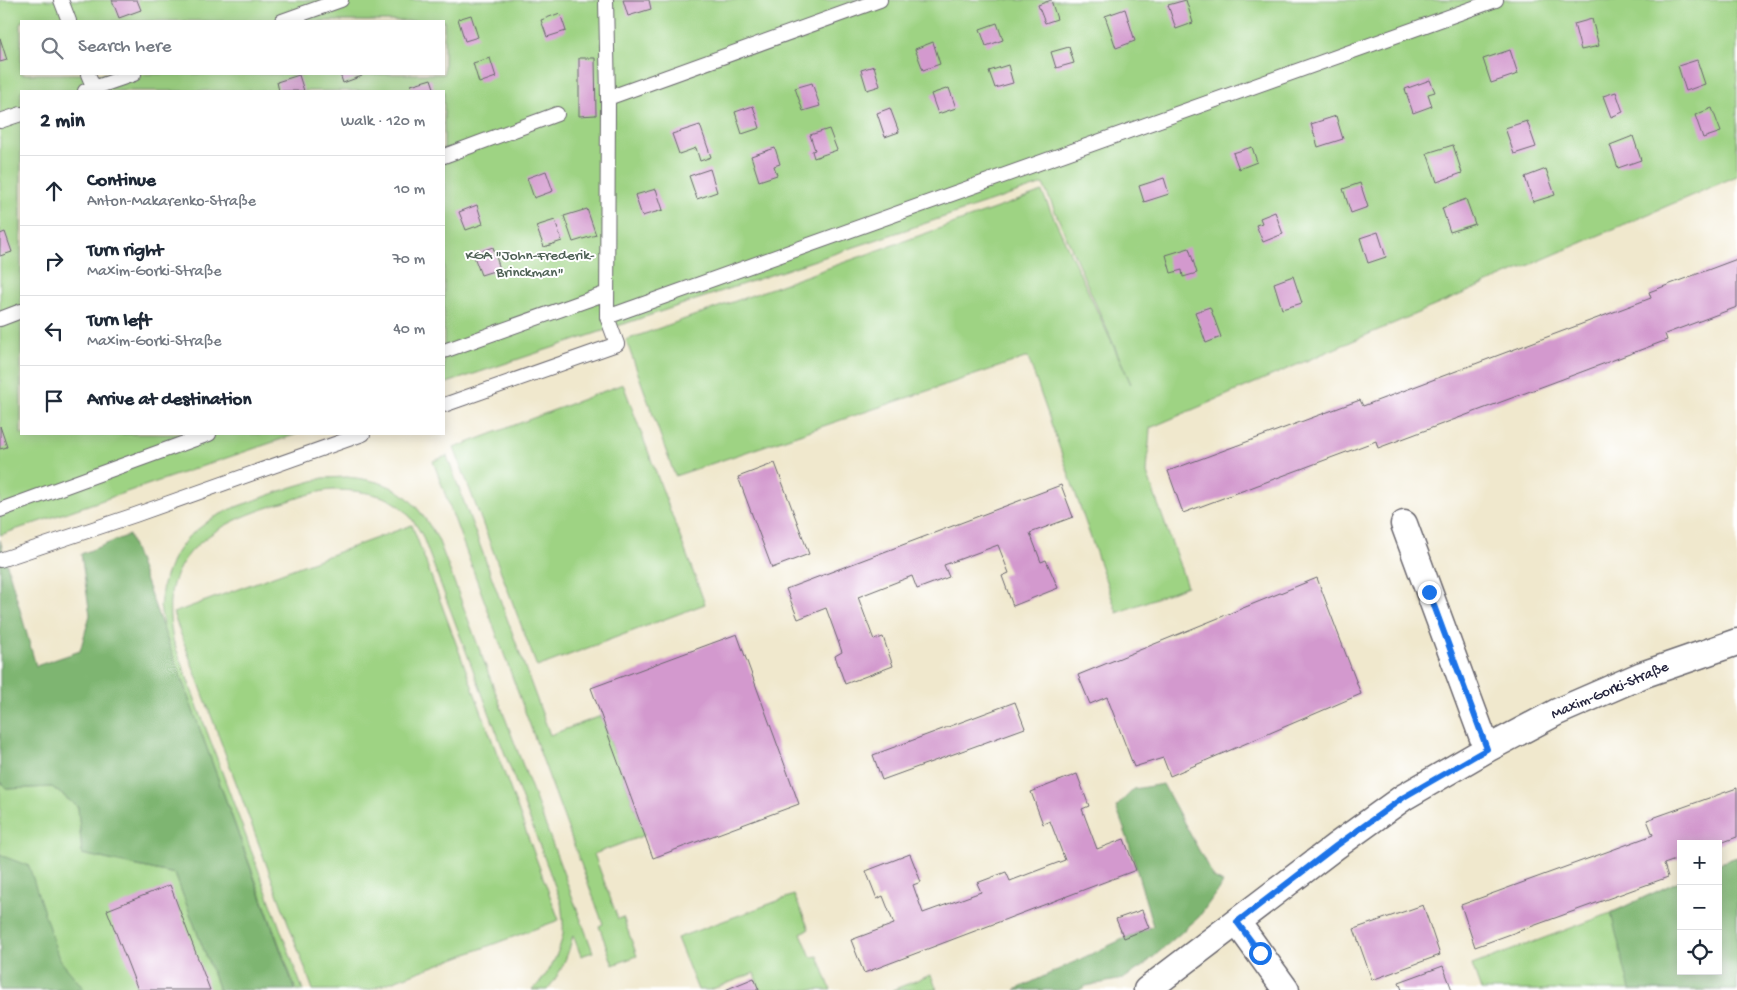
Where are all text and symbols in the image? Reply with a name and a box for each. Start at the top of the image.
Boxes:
search box [20,20,445,75]
icon: search [38,34,66,62]
text: Search here [78,36,172,59]
text: 2 min [40,110,85,135]
text: Walk · 120 m [341,113,425,132]
text: Continue [87,170,156,193]
icon: ahead [40,177,68,205]
text: 10 m [394,181,425,200]
text: Anton-Makarenko-Straße [87,193,256,212]
text: Turn right [87,240,163,263]
icon: right [40,247,68,275]
park label: KGA "John-Frederik- Brinckman" [465,247,595,282]
text: 70 m [392,251,425,270]
text: Maxim-Gorki-Straße [87,263,221,282]
text: Turn left [87,310,151,333]
icon: left [40,317,68,345]
text: 40 m [393,321,425,340]
text: Maxim-Gorki-Straße [87,333,221,352]
icon: arrive [40,387,68,415]
text: Arrive at destination [87,389,251,412]
route end [1418,581,1441,604]
street label: Maxim-Gorki-Straße [1548,658,1672,724]
map controls [1677,840,1722,975]
button: + [1677,840,1722,885]
button: − [1677,885,1722,930]
button: locate [1677,930,1722,975]
route start [1249,942,1272,965]

